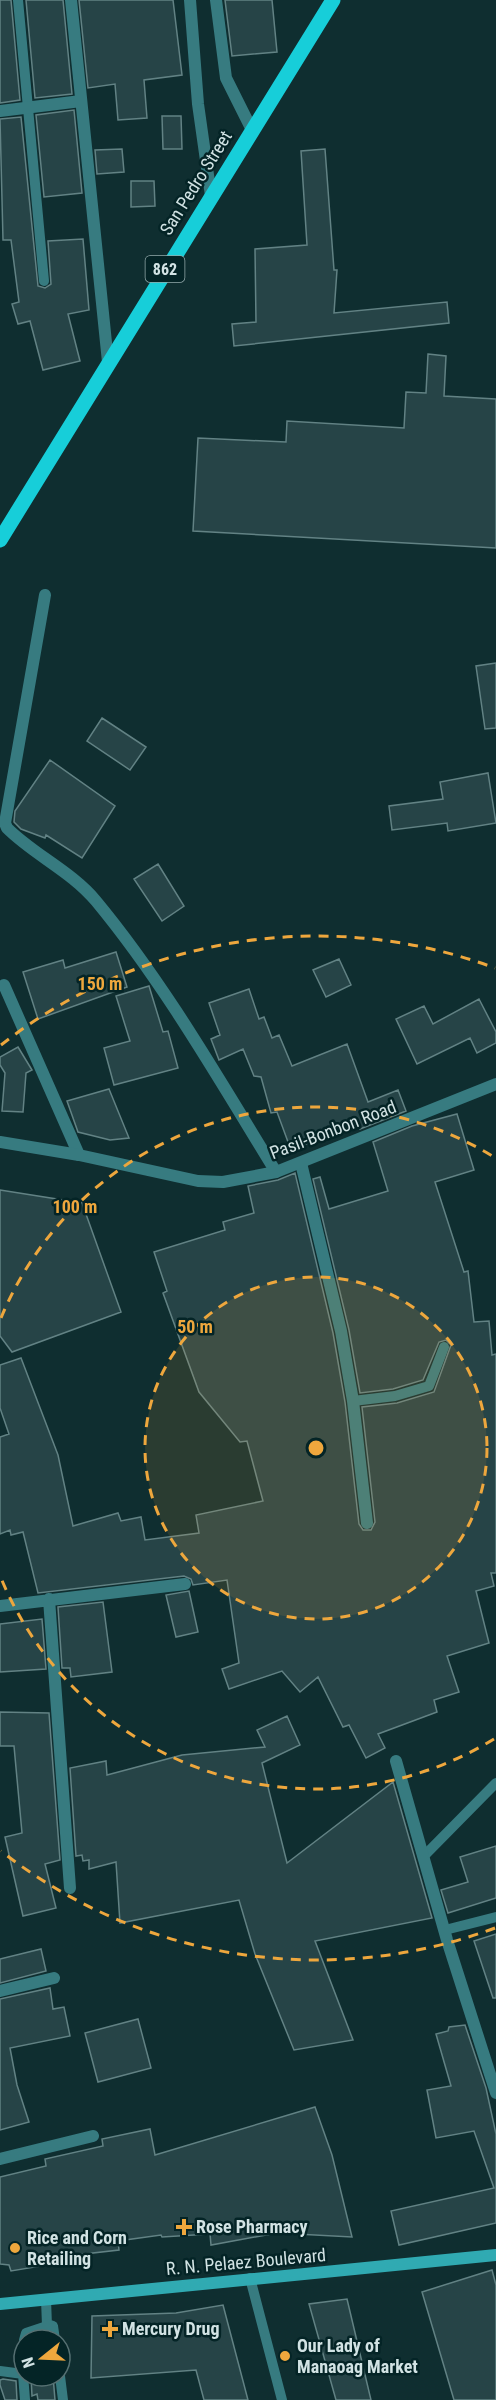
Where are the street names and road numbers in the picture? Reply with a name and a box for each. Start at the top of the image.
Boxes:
street label: San Pedro Street [155,127,236,239]
road number: 862 [146,256,184,282]
street label: Pasil-Bonbon Road [267,1096,399,1163]
street label: R. N. Pelaez Boulevard [165,2244,327,2279]

